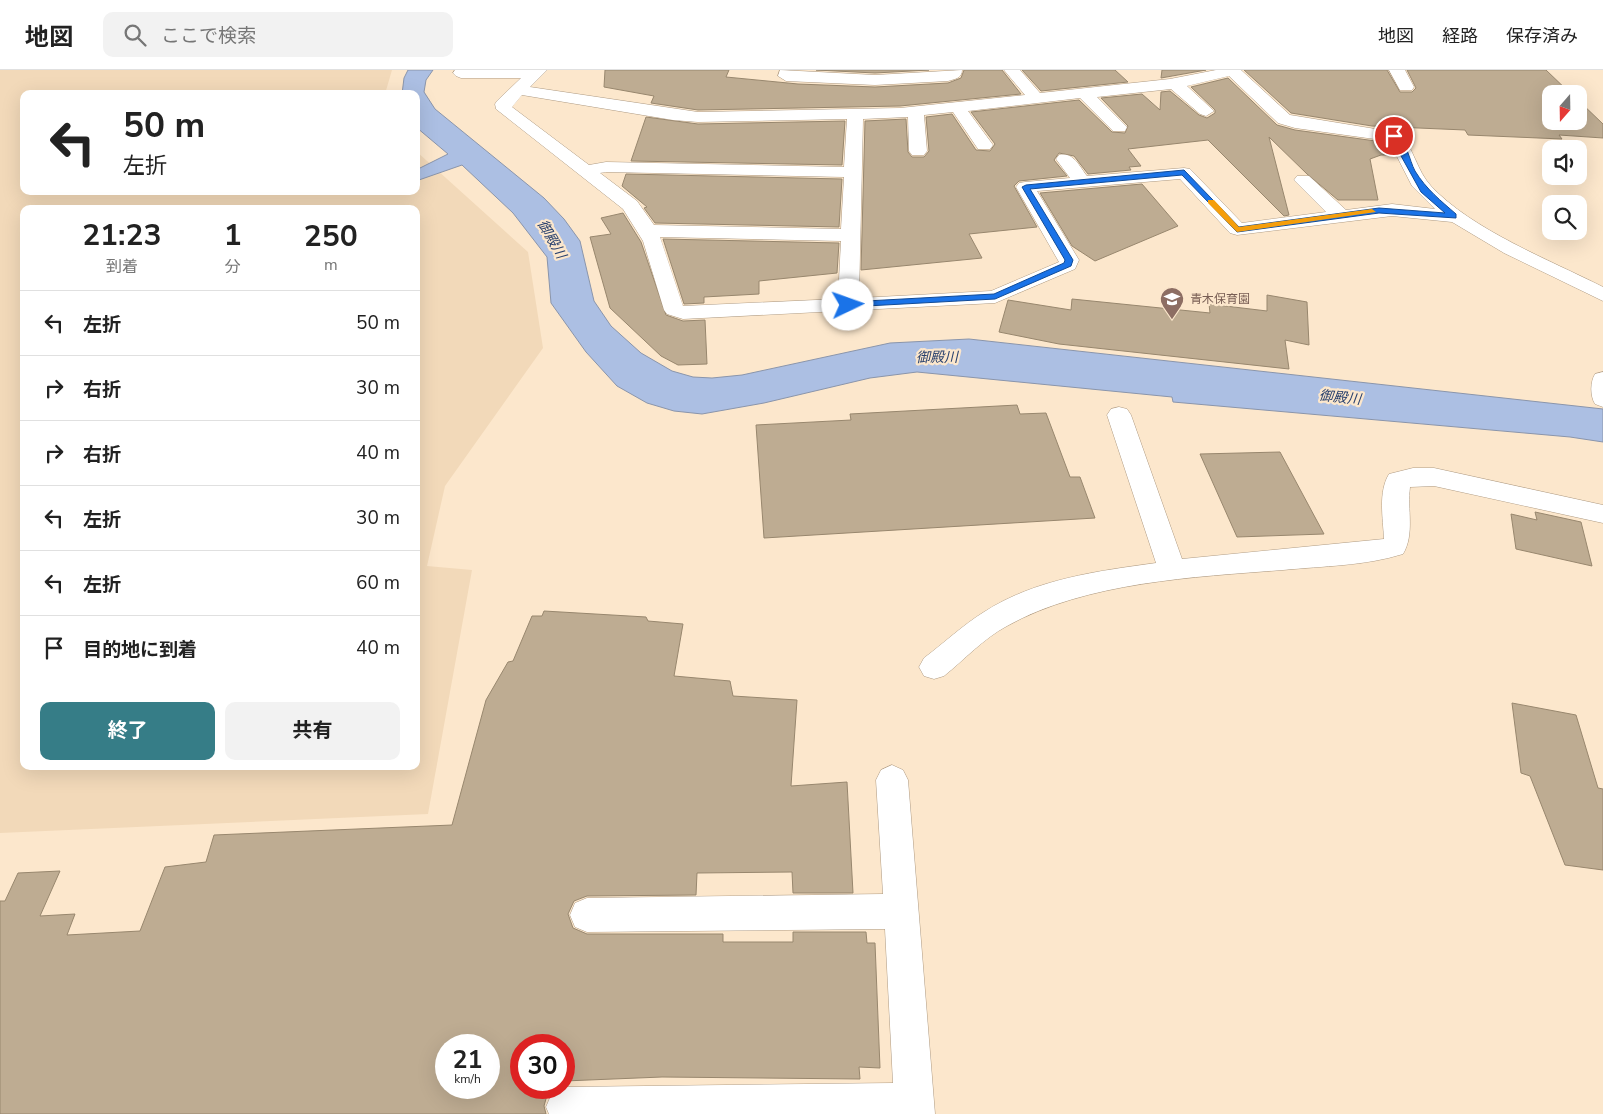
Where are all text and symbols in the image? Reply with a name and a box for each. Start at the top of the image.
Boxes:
search box [103,12,453,57]
text: 地図 [25,21,73,53]
icon: search [121,21,149,49]
text: ここで検索 [161,23,256,49]
text: 地図 [1378,24,1414,48]
text: 経路 [1442,24,1478,48]
text: 保存済み [1506,24,1578,48]
north arrow [1542,85,1588,130]
map controls [1542,85,1587,240]
text: 50 m [123,102,205,149]
icon: left [40,110,105,175]
pin [1373,115,1415,157]
icon: arrive [1380,122,1408,150]
button: sound [1542,140,1587,185]
text: 左折 [123,151,167,181]
button: search [1542,195,1587,240]
text: 21:23 [82,215,162,256]
text: 1 [224,215,242,256]
text: 250 [304,216,358,257]
water label: 御殿川 [533,216,571,264]
text: m [324,254,338,276]
text: 到着 [106,256,138,278]
text: 分 [225,256,241,278]
position arrow [821,278,873,330]
school or university icon: 青木保育園 [1159,286,1185,320]
place label: 青木保育園 [1190,291,1250,307]
icon: left [40,309,68,337]
text: 50 m [356,310,400,336]
text: 左折 [83,312,121,338]
water label: 御殿川 [916,348,960,367]
icon: right [40,374,68,402]
text: 30 m [356,375,400,401]
text: 右折 [83,377,121,403]
water label: 御殿川 [1318,386,1364,409]
icon: right [40,439,68,467]
text: 40 m [356,440,400,466]
text: 右折 [83,442,121,468]
icon: left [40,504,68,532]
text: 30 m [356,505,400,531]
text: 左折 [83,507,121,533]
icon: left [40,569,68,597]
text: 60 m [356,570,400,596]
text: 左折 [83,572,121,598]
icon: arrive [40,634,68,662]
text: 40 m [356,635,400,661]
text: 目的地に到着 [83,637,197,663]
button: 終了 [40,702,215,760]
button: 共有 [225,702,400,760]
speed limit sign: 30 [510,1034,575,1099]
text: 21 [452,1043,483,1077]
text: km/h [454,1071,481,1087]

